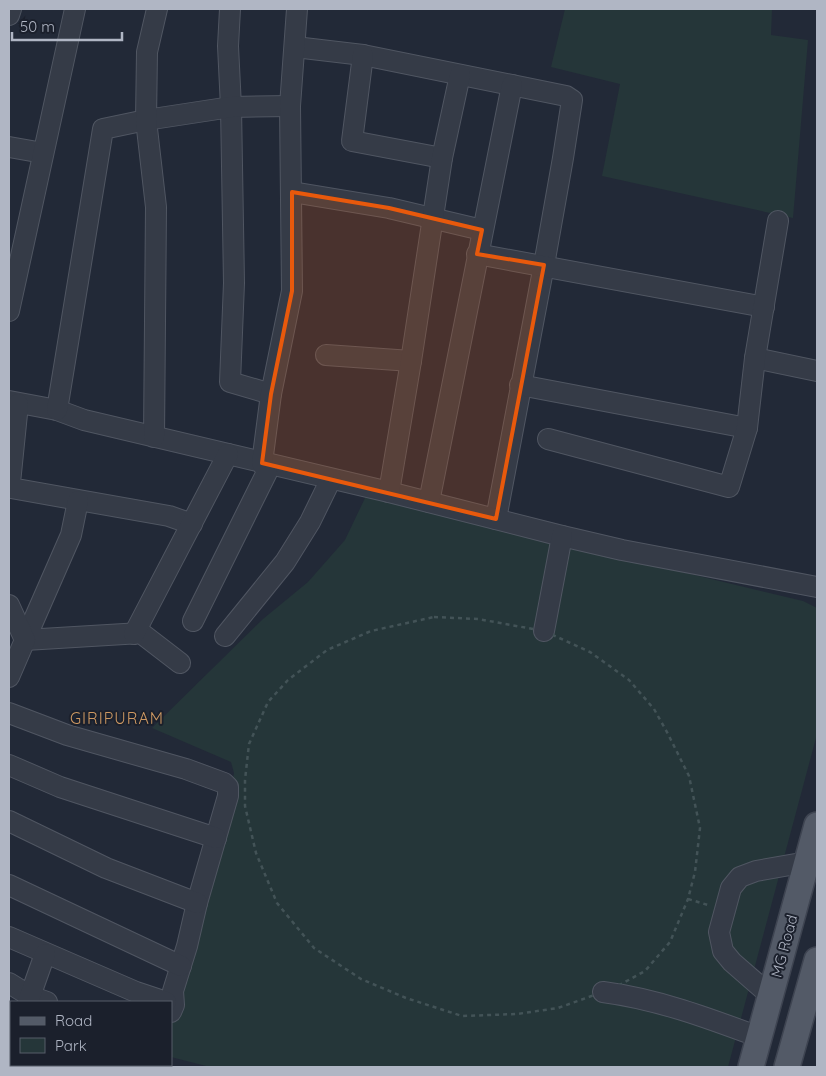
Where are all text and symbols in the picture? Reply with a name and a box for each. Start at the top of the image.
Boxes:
scale bar [12,10,122,42]
text: 50 m [20,17,55,36]
district label: GIRIPURAM [70,708,164,728]
street label: MG Road [767,913,801,979]
legend [10,1001,172,1066]
text: Road [55,1011,92,1030]
text: Park [55,1036,87,1055]

